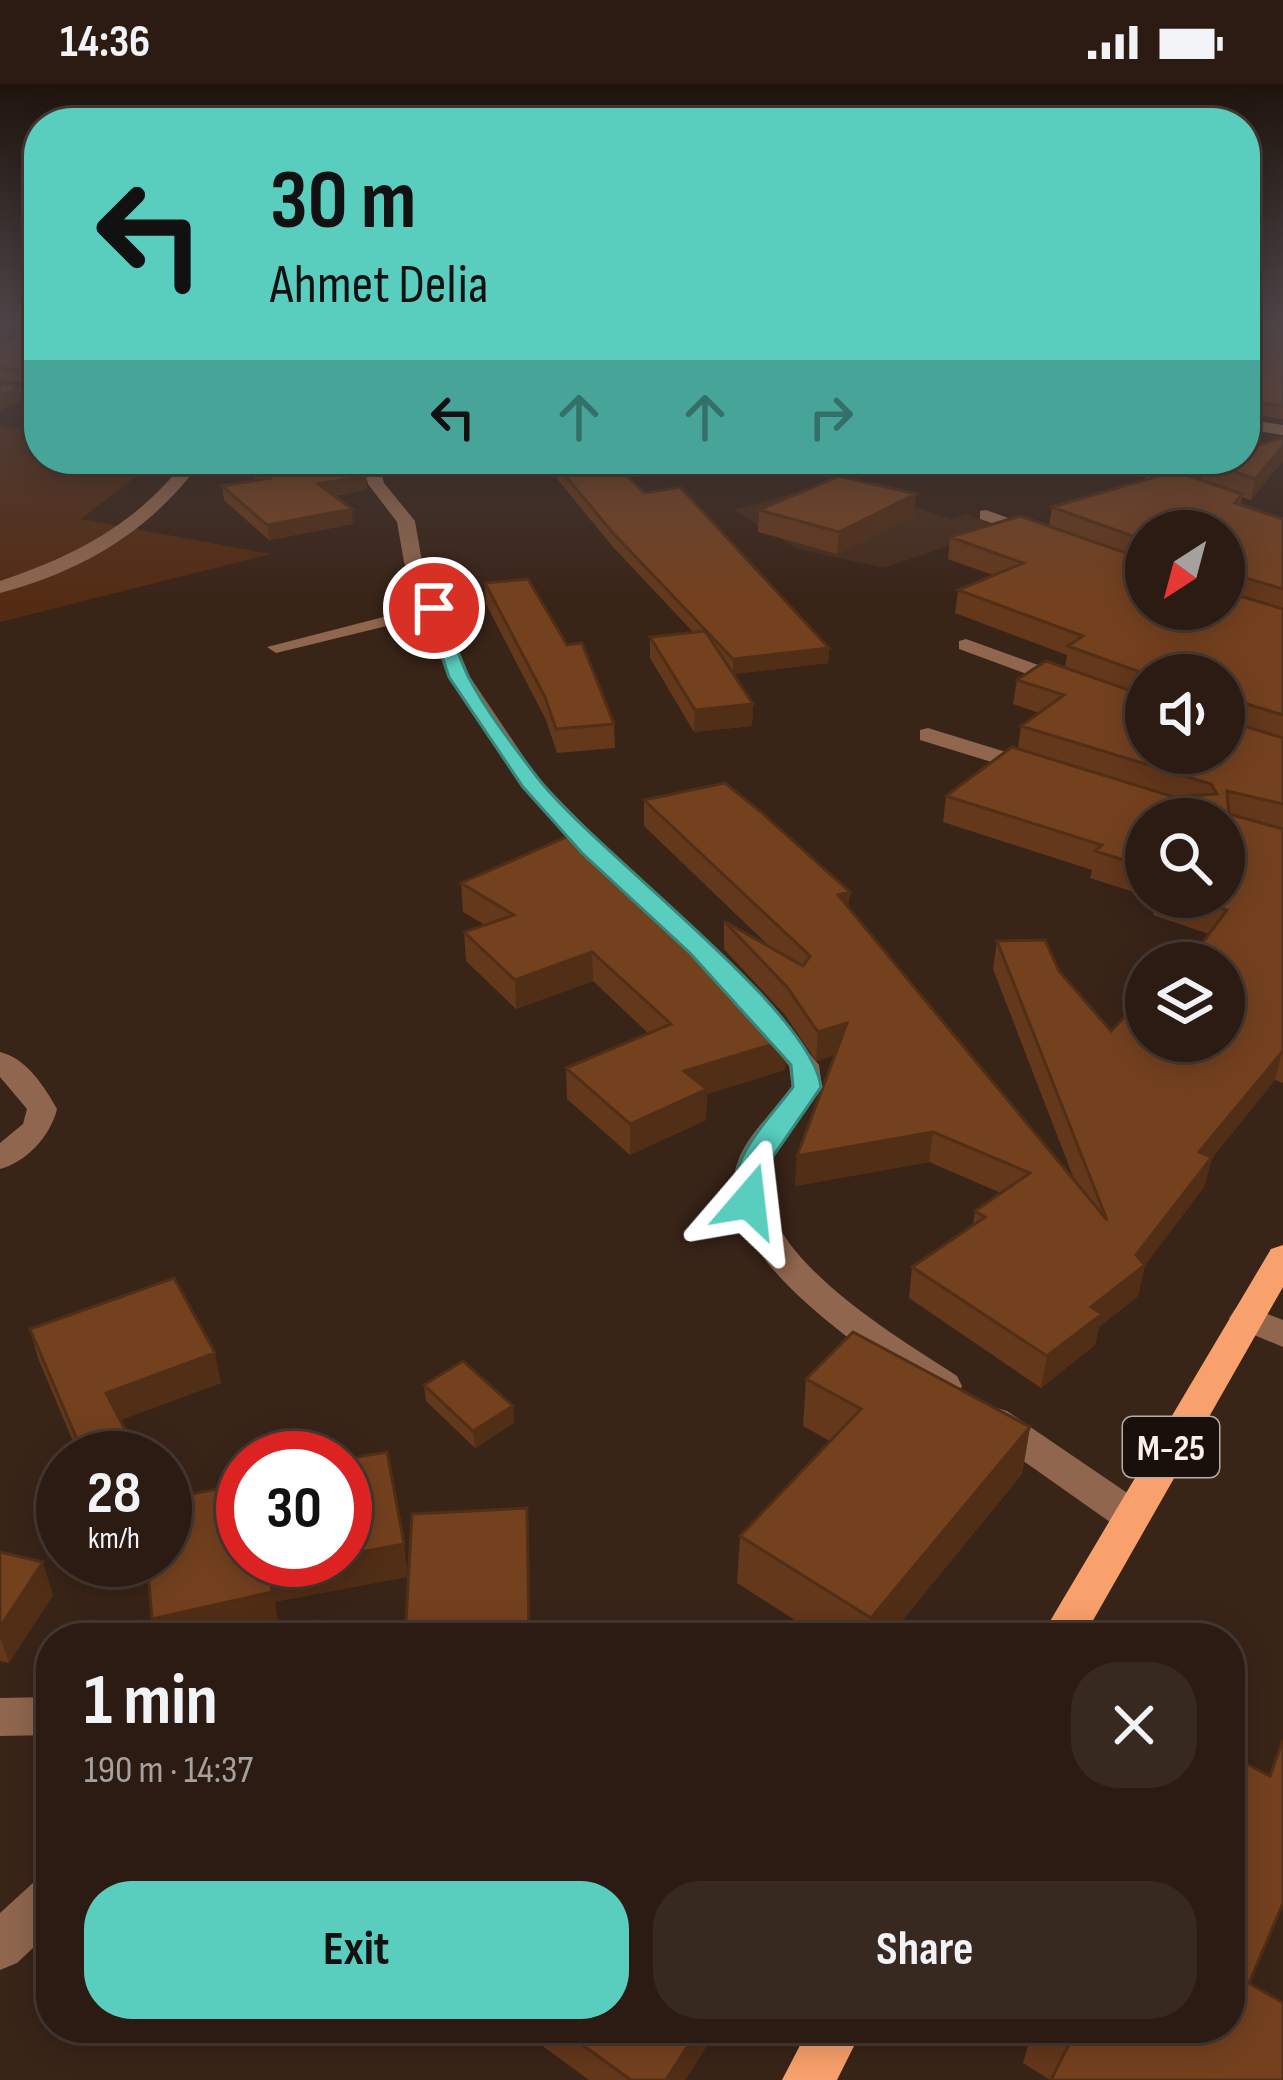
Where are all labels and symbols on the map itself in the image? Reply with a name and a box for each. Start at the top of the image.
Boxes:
north arrow [1125,510,1245,630]
pin [383,557,485,659]
position arrow [686,1138,812,1264]
road number: M-25 [1123,1417,1219,1477]
speed limit sign: 30 [216,1431,372,1587]

